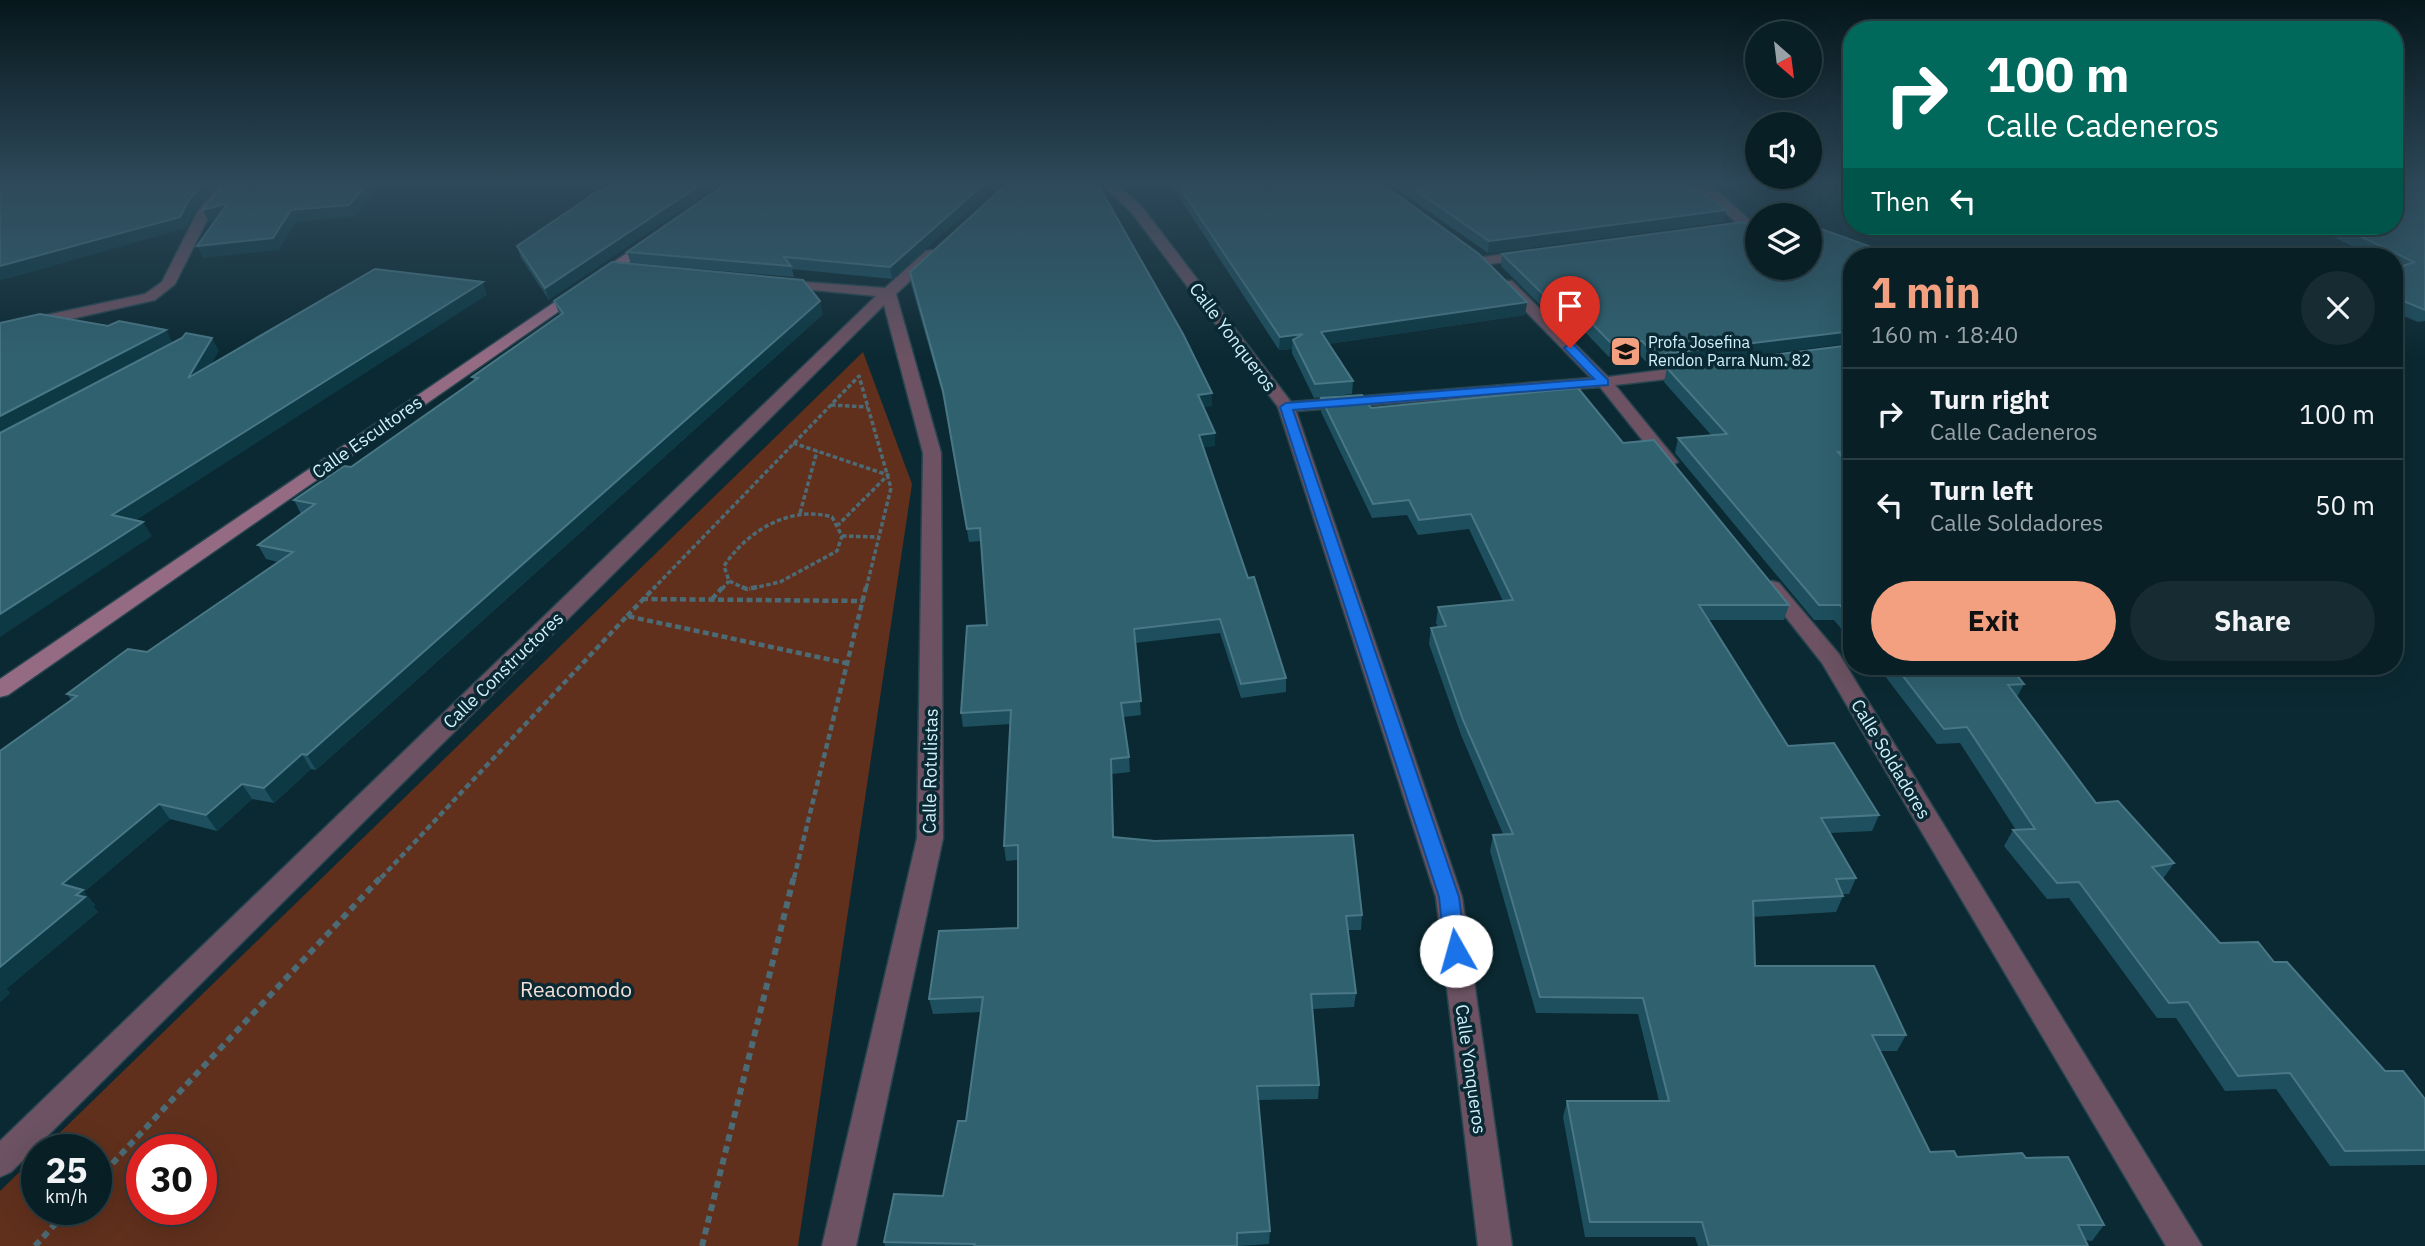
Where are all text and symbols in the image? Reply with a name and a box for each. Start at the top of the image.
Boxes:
north arrow [1745,21,1822,98]
map controls [1745,21,1822,280]
text: 100 m [1986,42,2130,105]
icon: right [1871,49,1962,140]
text: Calle Cadeneros [1986,104,2219,146]
button: sound [1745,112,1822,189]
icon: left [1944,182,1982,220]
text: Then [1871,184,1930,218]
button: layers [1745,203,1822,280]
text: 1 min [1871,265,1981,320]
button: close [2301,271,2375,345]
pin [1540,276,1600,348]
street label: Calle Yonqueros [1185,278,1281,396]
icon: arrive [1551,287,1589,325]
text: 160 m · 18:40 [1871,319,2018,349]
place label: Profa Josefina Rendon Parra Num. 82 [1648,332,1811,370]
school or university icon: Profa Josefina Rendon Parra Num. 82 [1608,334,1642,368]
text: Turn right [1930,382,2049,416]
street label: Calle Escultores [307,390,427,484]
icon: right [1871,395,1909,433]
text: 100 m [2299,397,2375,431]
text: Calle Cadeneros [1930,416,2098,446]
text: Turn left [1930,473,2033,507]
icon: left [1871,486,1909,524]
text: 50 m [2315,488,2375,522]
text: Calle Soldadores [1930,507,2104,537]
button: Exit [1871,581,2116,661]
button: Share [2130,581,2375,661]
street label: Calle Constructores [438,607,568,733]
street label: Calle Soldadores [1846,695,1936,823]
street label: Calle Rotulistas [917,708,943,834]
position arrow [1419,914,1493,988]
park label: Reacomodo [520,975,632,1003]
street label: Calle Yonqueros [1451,1003,1491,1135]
speed limit sign: 30 [126,1134,217,1225]
text: 25 [45,1147,88,1193]
text: km/h [45,1185,88,1208]

